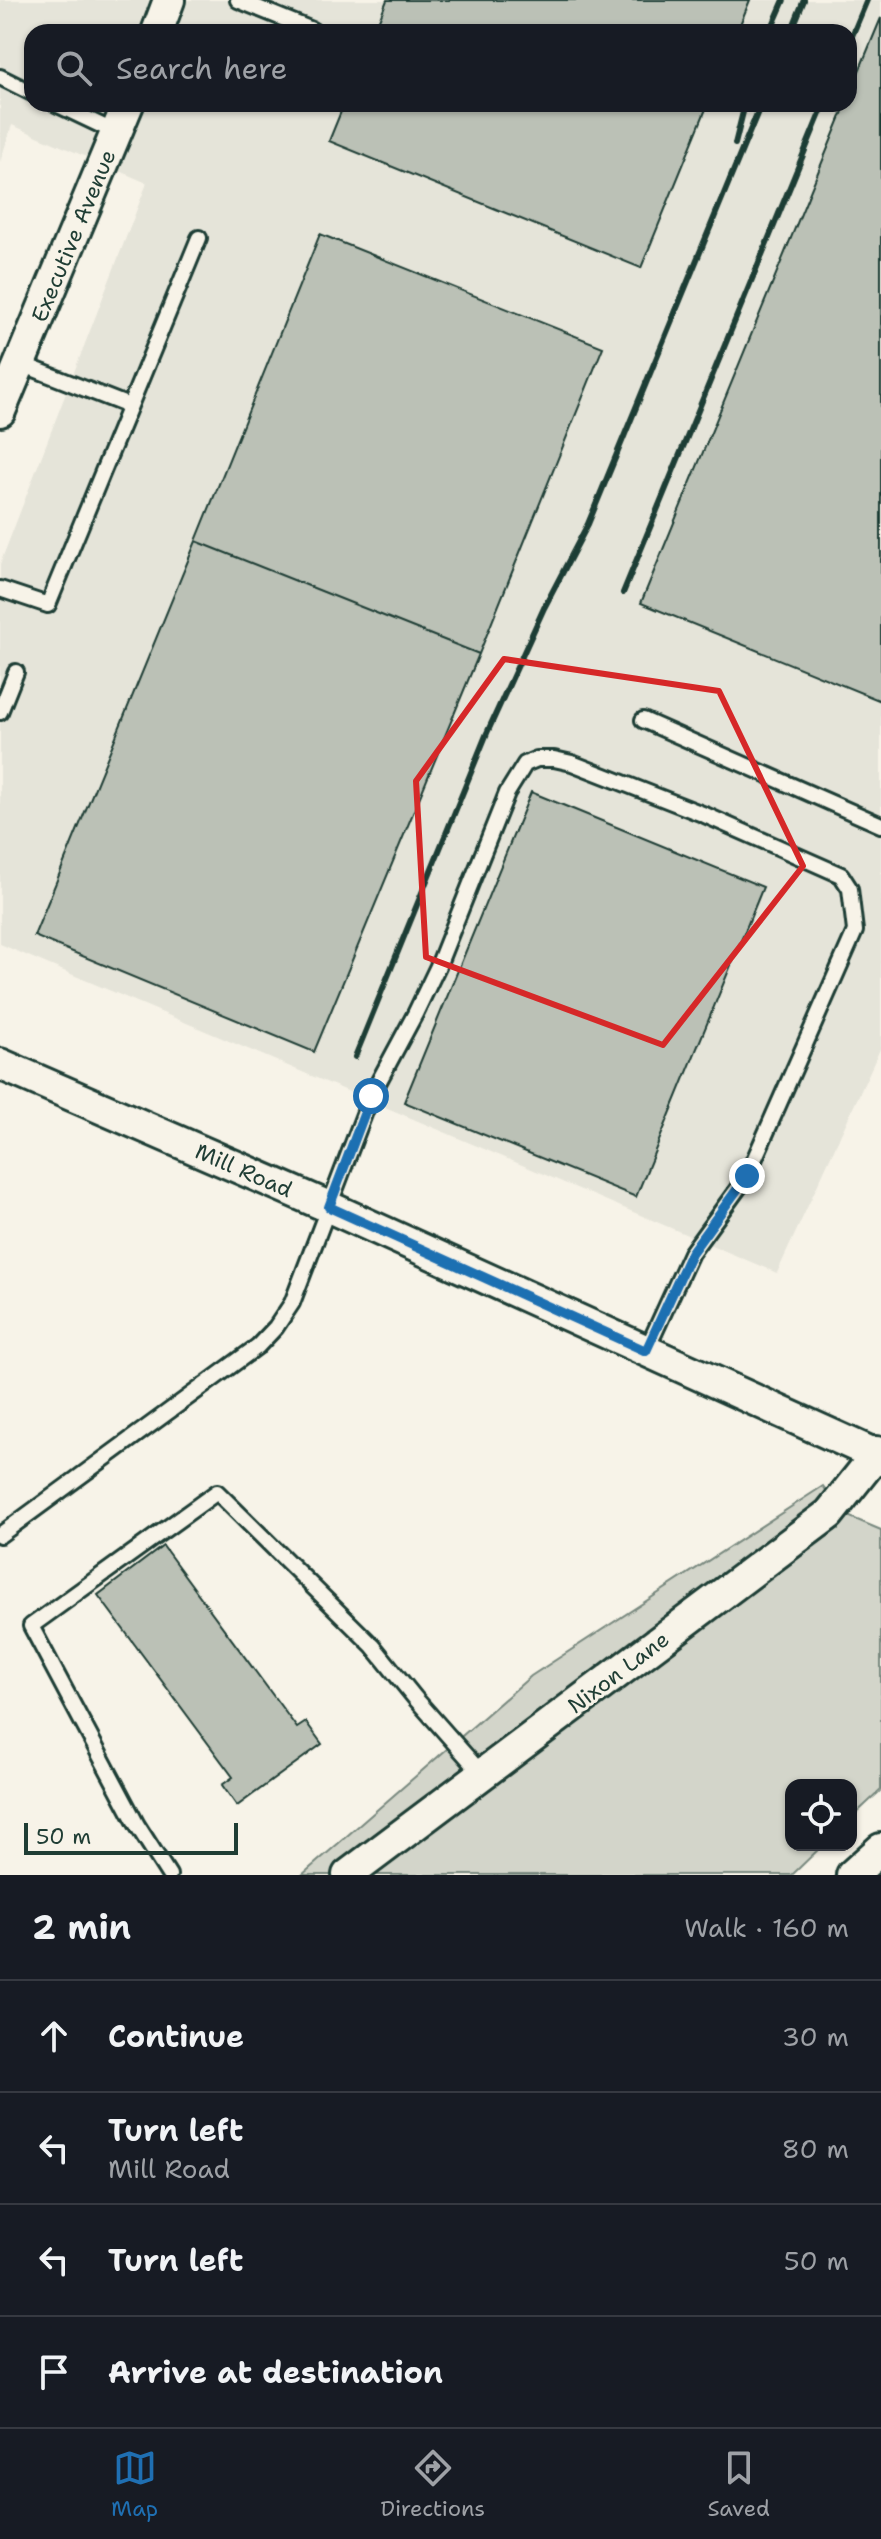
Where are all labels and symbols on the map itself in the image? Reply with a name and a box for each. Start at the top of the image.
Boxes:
street label: Executive Avenue [25,145,122,326]
route start [353,1078,389,1114]
street label: Mill Road [191,1137,297,1204]
route end [729,1158,765,1194]
street label: Nixon Lane [562,1625,675,1720]
scale bar [24,1819,238,1855]

